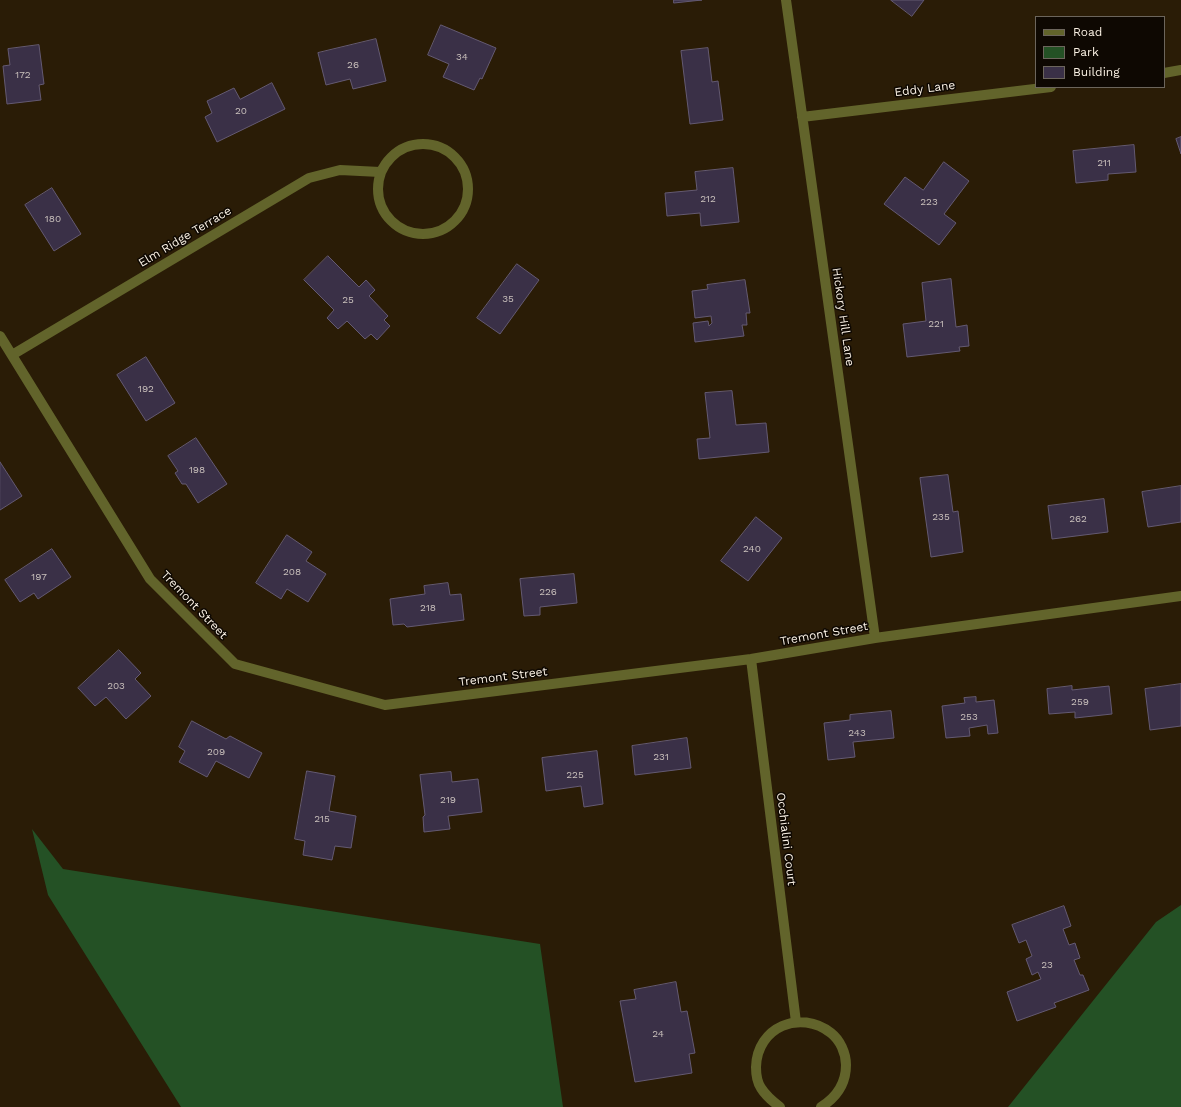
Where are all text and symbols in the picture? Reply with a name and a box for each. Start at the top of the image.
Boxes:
legend [1035,16,1165,88]
text: Road [1073,25,1102,39]
text: Park [1073,45,1099,59]
house number: 34 [456,51,468,63]
house number: 26 [347,59,359,71]
text: Building [1073,65,1120,79]
house number: 172 [15,69,31,81]
street label: Eddy Lane [894,78,956,100]
house number: 20 [235,105,247,117]
house number: 211 [1097,157,1111,169]
house number: 212 [700,193,716,205]
house number: 223 [920,196,938,208]
street label: Elm Ridge Terrace [136,204,234,270]
house number: 180 [45,213,61,225]
street label: Hickory Hill Lane [829,267,857,367]
house number: 35 [502,293,514,305]
house number: 25 [342,294,354,306]
house number: 221 [928,318,944,330]
house number: 192 [138,383,154,395]
house number: 198 [189,464,205,476]
house number: 235 [932,511,950,523]
house number: 262 [1069,513,1087,525]
house number: 240 [743,543,761,555]
house number: 208 [283,566,301,578]
street label: Tremont Street [158,568,230,642]
house number: 197 [31,571,47,583]
house number: 226 [539,586,557,598]
house number: 218 [420,602,436,614]
street label: Tremont Street [779,619,869,649]
street label: Tremont Street [458,664,548,690]
house number: 203 [107,680,125,692]
house number: 259 [1071,696,1089,708]
house number: 253 [960,711,978,723]
house number: 243 [848,727,866,739]
house number: 209 [207,746,225,758]
house number: 231 [653,751,669,763]
house number: 225 [566,769,584,781]
street label: Occhialini Court [773,792,799,886]
house number: 219 [440,794,456,806]
house number: 215 [314,813,330,825]
house number: 23 [1041,959,1053,971]
house number: 24 [652,1028,664,1040]

